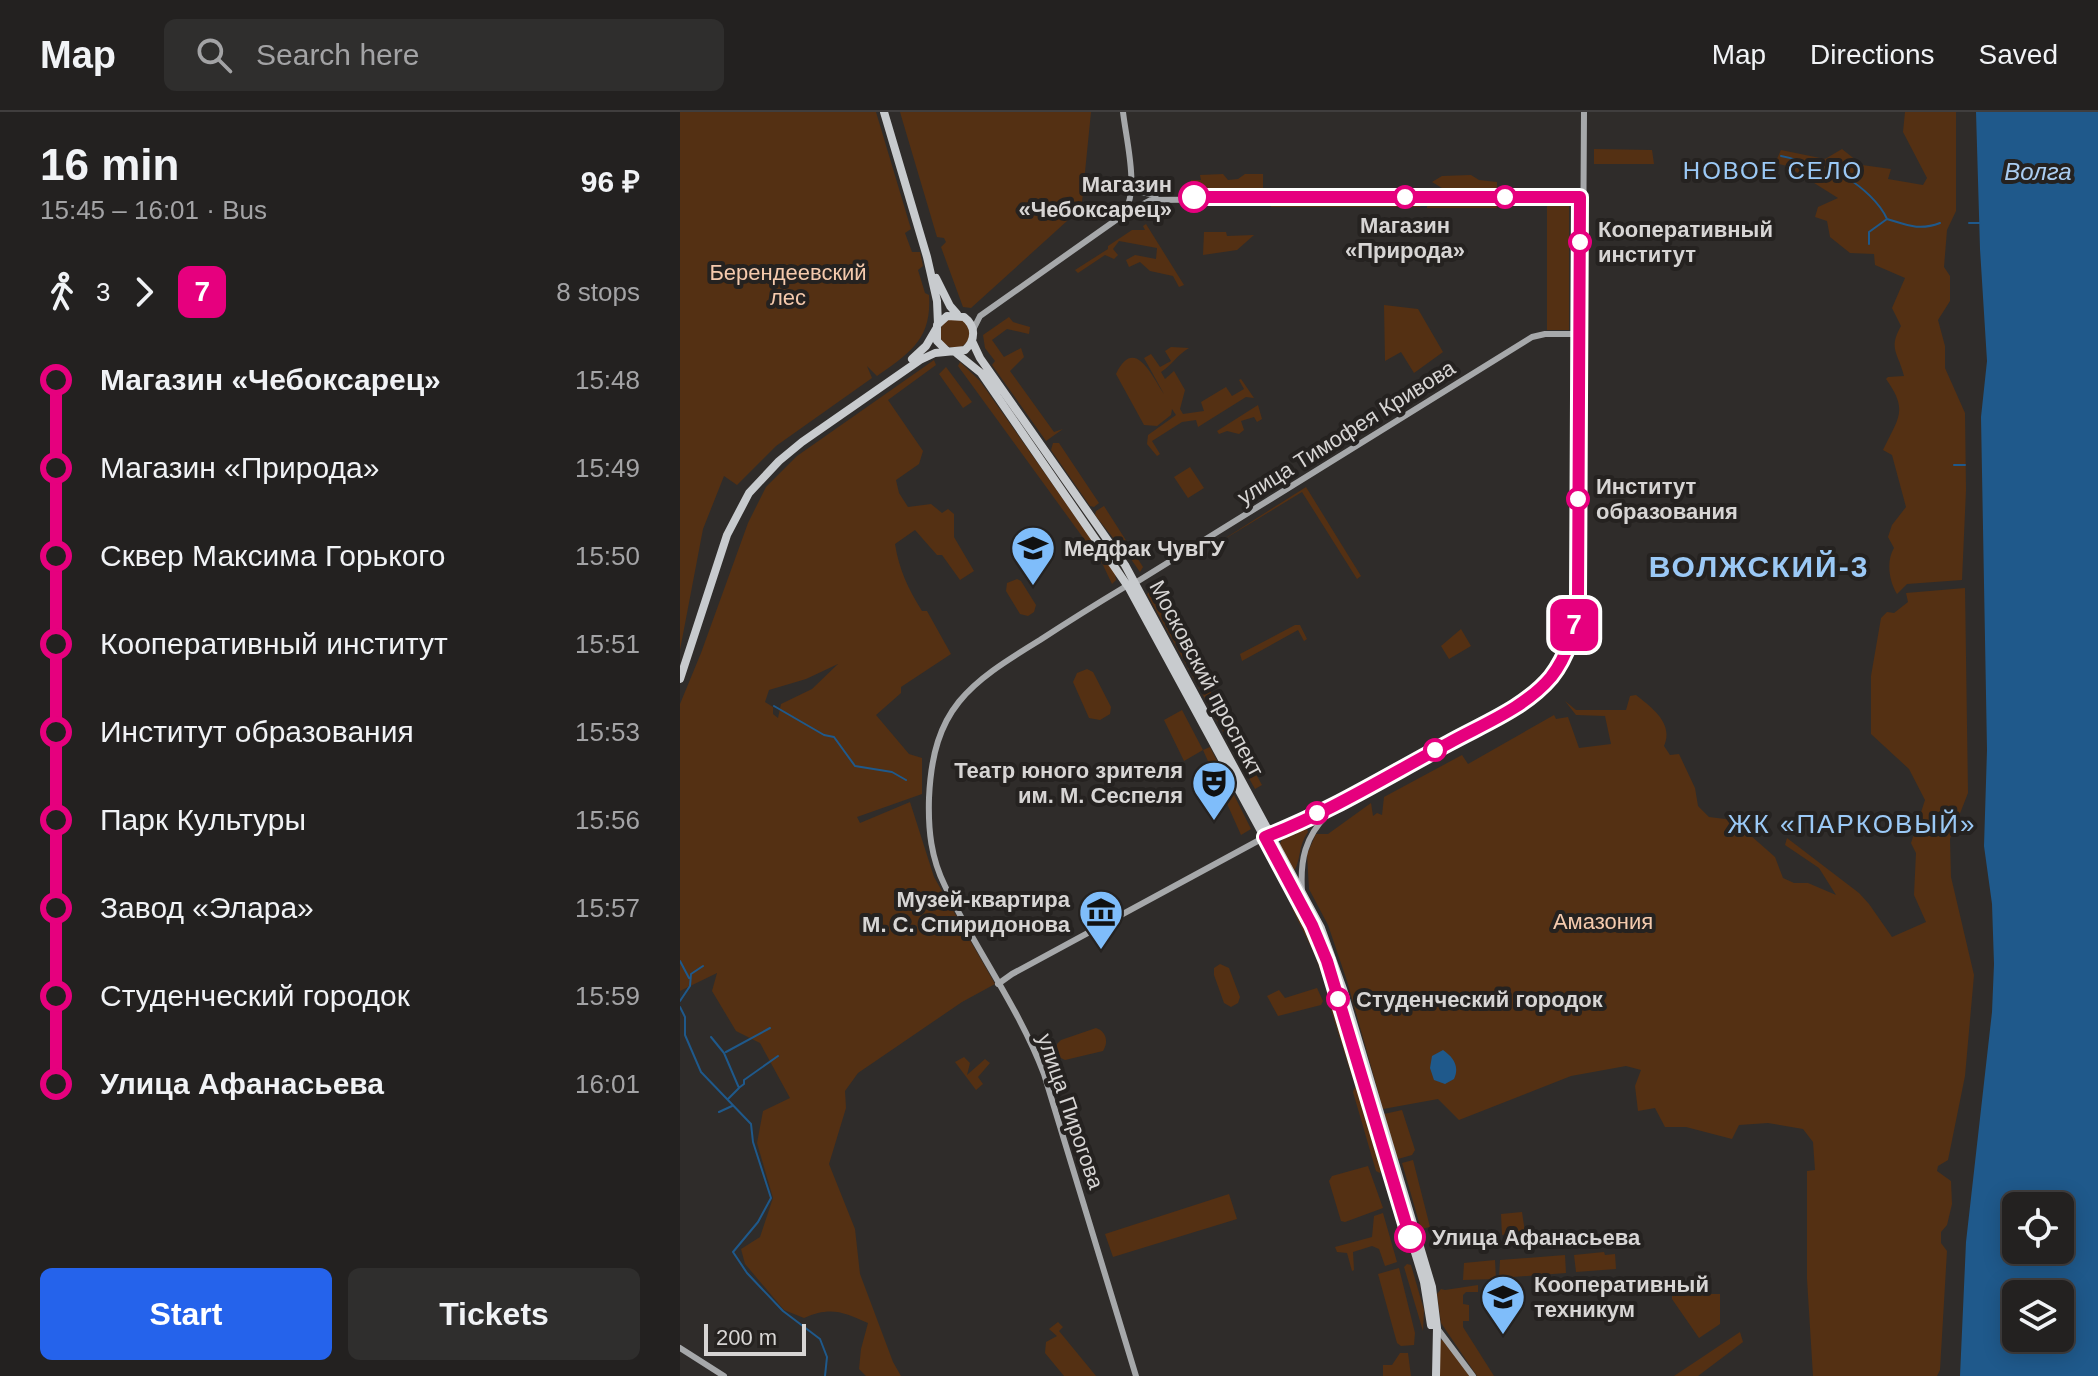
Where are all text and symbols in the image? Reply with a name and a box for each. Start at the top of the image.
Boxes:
search box [164,19,724,91]
icon: search [192,33,236,77]
text: Map [40,34,116,76]
text: Search here [256,38,419,71]
text: Map [1712,39,1766,70]
text: Directions [1810,39,1935,70]
text: Saved [1979,39,2058,70]
text: 16 min [40,140,179,189]
district label: НОВОЕ СЕЛО [1683,157,1863,184]
water label: Волга [2004,158,2072,185]
text: 96 ₽ [581,165,640,198]
place label: Магазин «Чебоксарец» [1018,172,1172,222]
marker: Магазин «Чебоксарец» [1179,182,1209,212]
marker: Магазин «Природа» [1394,186,1416,208]
unlabelled marker [1494,186,1516,208]
text: 15:45 – 16:01 · Bus [40,195,267,225]
place label: Магазин «Природа» [1345,213,1465,263]
place label: Кооперативный институт [1598,217,1773,267]
marker: Кооперативный институт [1569,231,1591,253]
park label: Берендеевский лес [709,260,867,310]
icon: walk [40,270,84,314]
icon: forward [122,270,166,314]
text: 7 [194,276,210,307]
text: 3 [96,277,110,307]
text: 8 stops [556,277,640,307]
street label: улица Тимофея Кривова [1233,355,1460,510]
text: Магазин «Чебоксарец» [100,363,441,396]
text: 15:48 [575,365,640,395]
text: Магазин «Природа» [100,451,379,484]
text: 15:49 [575,453,640,483]
place label: Институт образования [1596,474,1738,524]
marker: Институт образования [1567,488,1589,510]
school or university icon: Медфак ЧувГУ [1009,524,1057,587]
place label: Медфак ЧувГУ [1064,536,1225,561]
text: Сквер Максима Горького [100,539,445,572]
text: 15:50 [575,541,640,571]
district label: ВОЛЖСКИЙ-3 [1649,550,1869,583]
street label: Московский проспект [1144,576,1269,780]
line badge: 7 [1548,599,1600,651]
text: 7 [1566,609,1582,640]
text: Кооперативный институт [100,627,448,660]
text: 15:51 [575,629,640,659]
text: Институт образования [100,715,414,748]
text: 15:53 [575,717,640,747]
unlabelled marker [1424,739,1446,761]
place label: Театр юного зрителя им. М. Сеспеля [954,758,1183,808]
theatre icon: Театр юного зрителя им. М. Сеспеля [1190,759,1238,822]
unlabelled marker [1306,802,1328,824]
text: Парк Культуры [100,803,306,836]
text: 15:56 [575,805,640,835]
district label: ЖК «ПАРКОВЫЙ» [1728,809,1976,839]
place label: Музей-квартира М. С. Спиридонова [862,887,1071,937]
museum icon: Музей-квартира М. С. Спиридонова [1077,888,1125,951]
text: Завод «Элара» [100,891,314,924]
text: 15:57 [575,893,640,923]
park label: Амазония [1553,909,1653,934]
text: Студенческий городок [100,979,410,1012]
text: 15:59 [575,981,640,1011]
place label: Студенческий городок [1356,987,1604,1012]
marker: Студенческий городок [1327,988,1349,1010]
street label: улица Пирогова [1032,1030,1109,1193]
text: Улица Афанасьева [100,1067,384,1100]
text: 16:01 [575,1069,640,1099]
map controls [2002,1192,2074,1352]
button: locate [2002,1192,2074,1264]
marker: Улица Афанасьева [1395,1222,1425,1252]
place label: Улица Афанасьева [1432,1225,1641,1250]
button: Start [40,1268,332,1360]
button: Tickets [348,1268,640,1360]
place label: Кооперативный техникум [1534,1272,1709,1322]
school or university icon: Кооперативный техникум [1479,1273,1527,1336]
button: layers [2002,1280,2074,1352]
scale bar [704,1320,806,1356]
text: 200 m [716,1325,777,1350]

